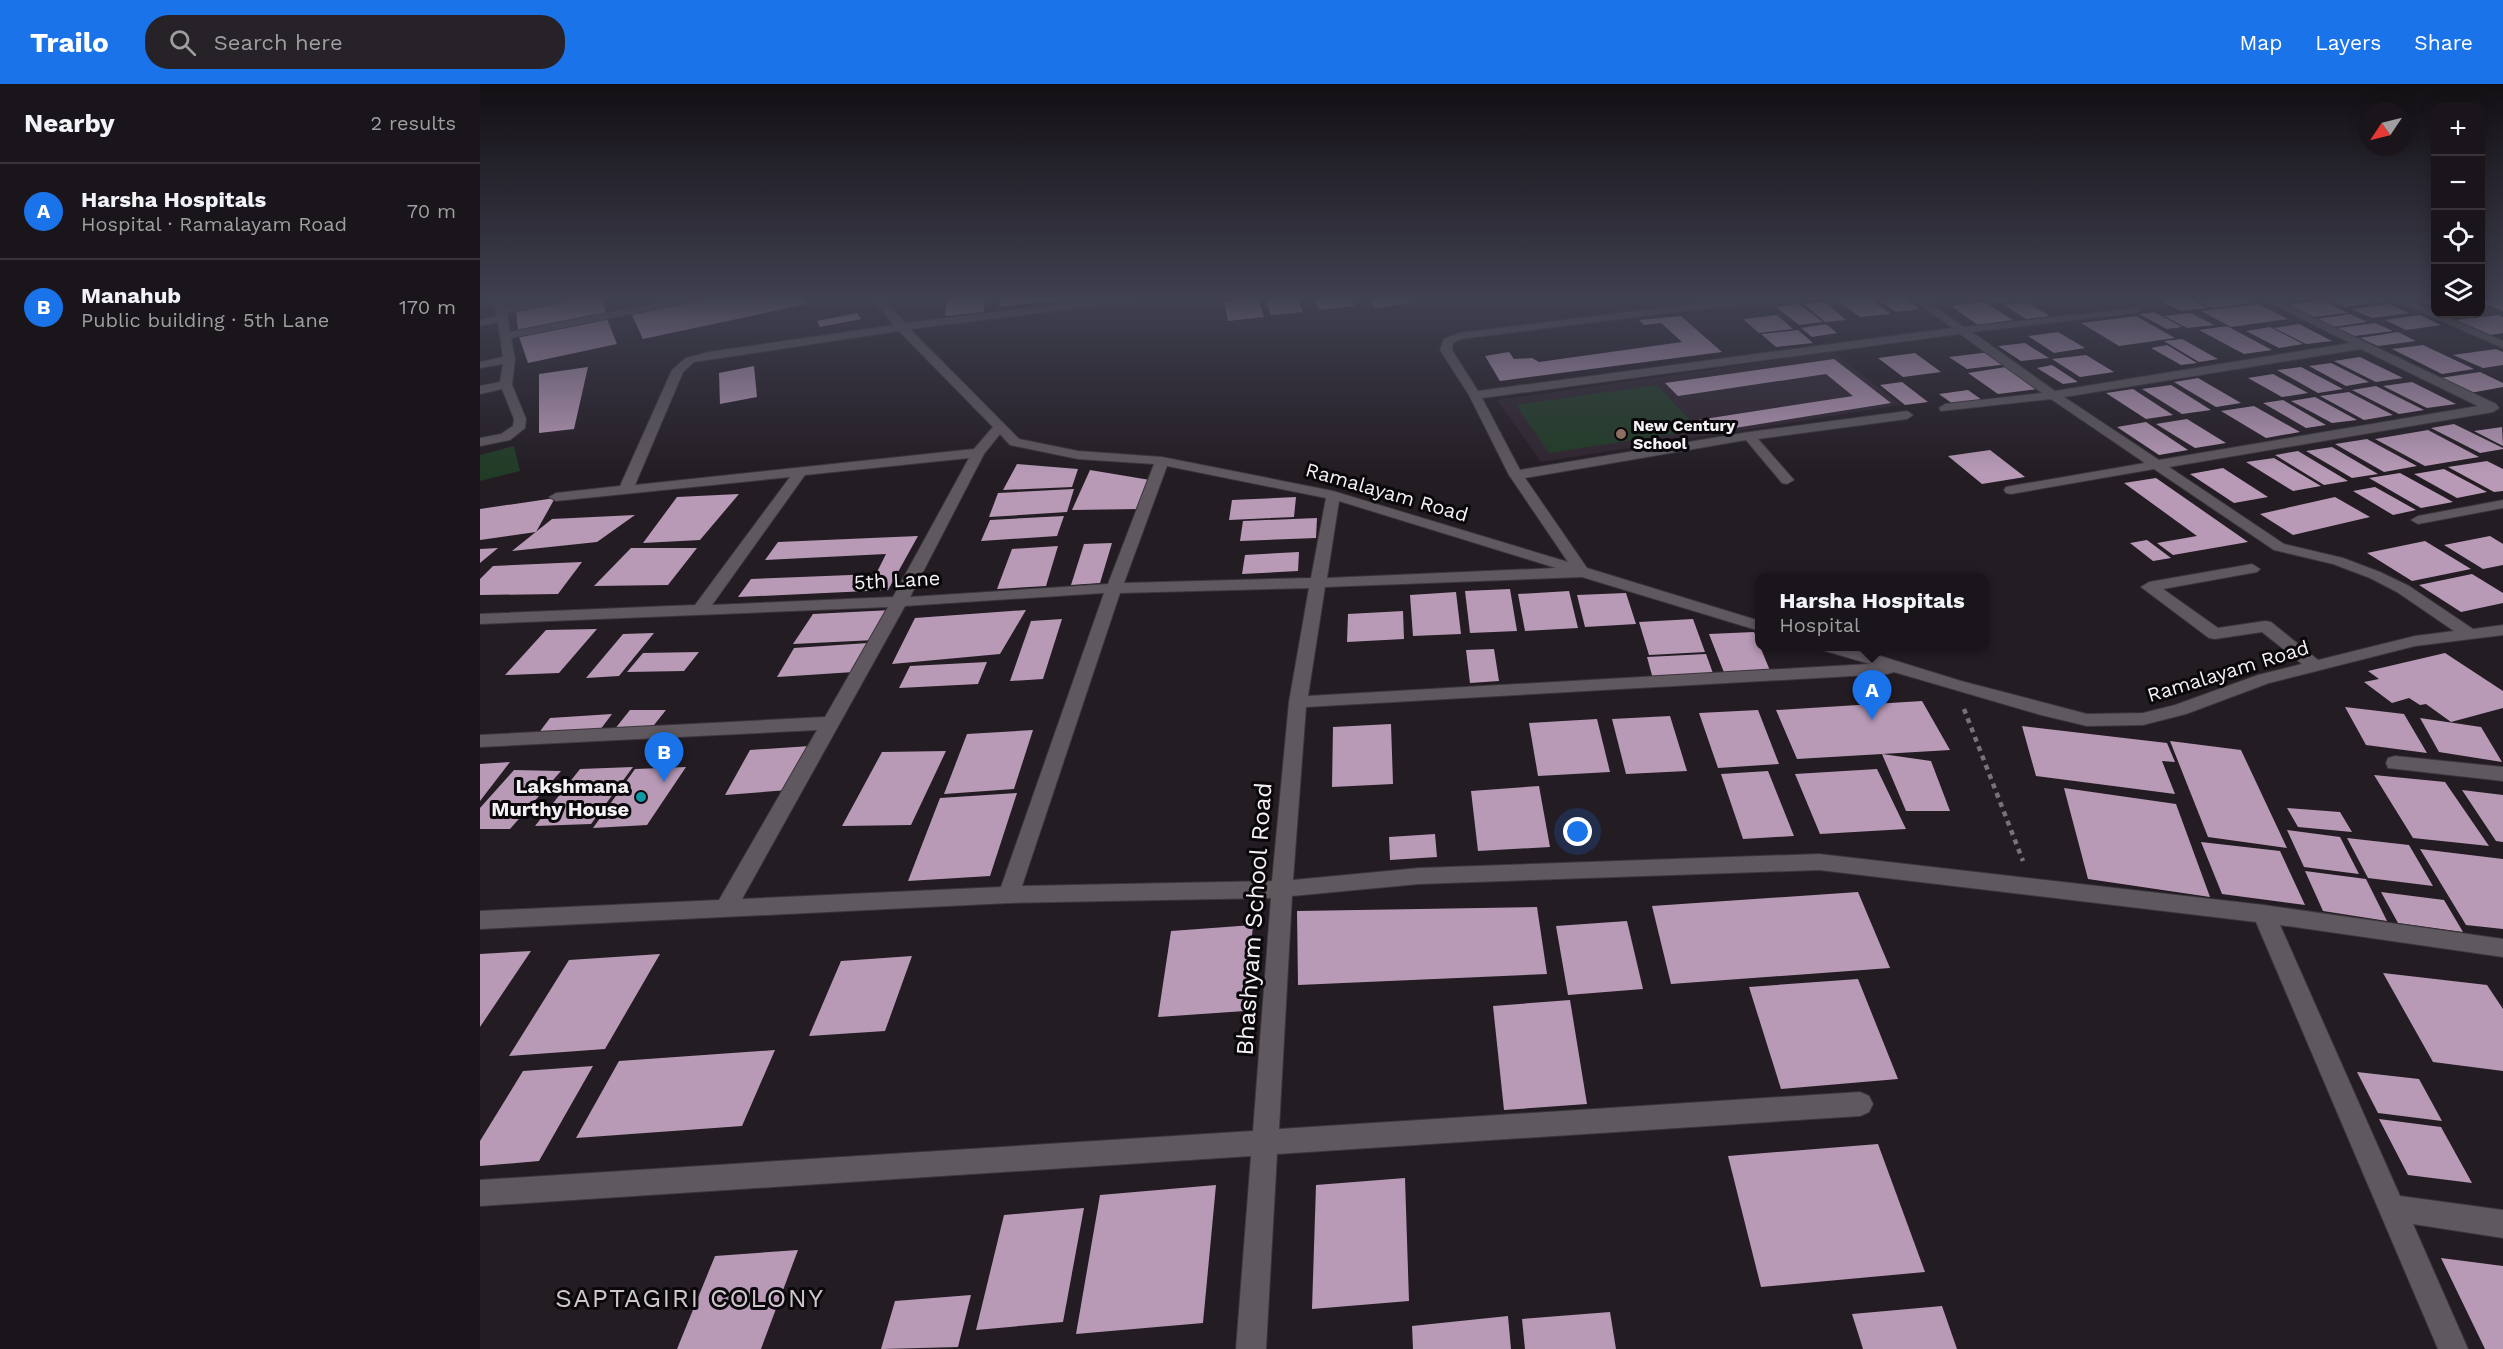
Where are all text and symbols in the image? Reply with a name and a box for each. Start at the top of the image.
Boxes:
search box [145,15,565,69]
text: Trailo [30,26,109,59]
icon: search [166,26,199,59]
text: Search here [214,30,343,55]
text: Map [2239,30,2282,55]
text: Layers [2315,30,2381,55]
text: Share [2414,30,2473,55]
north arrow [2359,102,2413,156]
map controls [2431,102,2485,318]
button: + [2431,102,2485,156]
text: Nearby [24,108,115,138]
text: 2 results [371,111,456,135]
button: − [2431,156,2485,210]
text: Harsha Hospitals [81,187,266,212]
text: A [37,199,50,223]
text: 70 m [407,199,456,223]
button: locate [2431,210,2485,264]
text: Hospital · Ramalayam Road [81,212,347,236]
button: layers [2431,264,2485,318]
text: Manahub [81,283,181,308]
text: B [37,295,50,319]
text: 170 m [399,295,456,319]
text: Public building · 5th Lane [81,308,329,332]
place label: New Century School [1633,416,1736,453]
marker: New Century School [1614,427,1628,441]
street label: Ramalayam Road [1303,457,1471,527]
street label: 5th Lane [853,566,941,594]
popup [1755,573,1989,651]
text: Harsha Hospitals [1779,588,1965,613]
text: Hospital [1779,613,1860,637]
street label: Ramalayam Road [2144,635,2312,707]
pin: A [1852,670,1892,720]
pin: B [644,732,684,782]
place label: Lakshmana Murthy House [491,774,629,821]
street label: Bhashyam School Road [1230,781,1278,1057]
marker: Lakshmana Murthy House [634,790,648,804]
your location [1563,817,1592,846]
district label: SAPTAGIRI COLONY [555,1283,825,1313]

